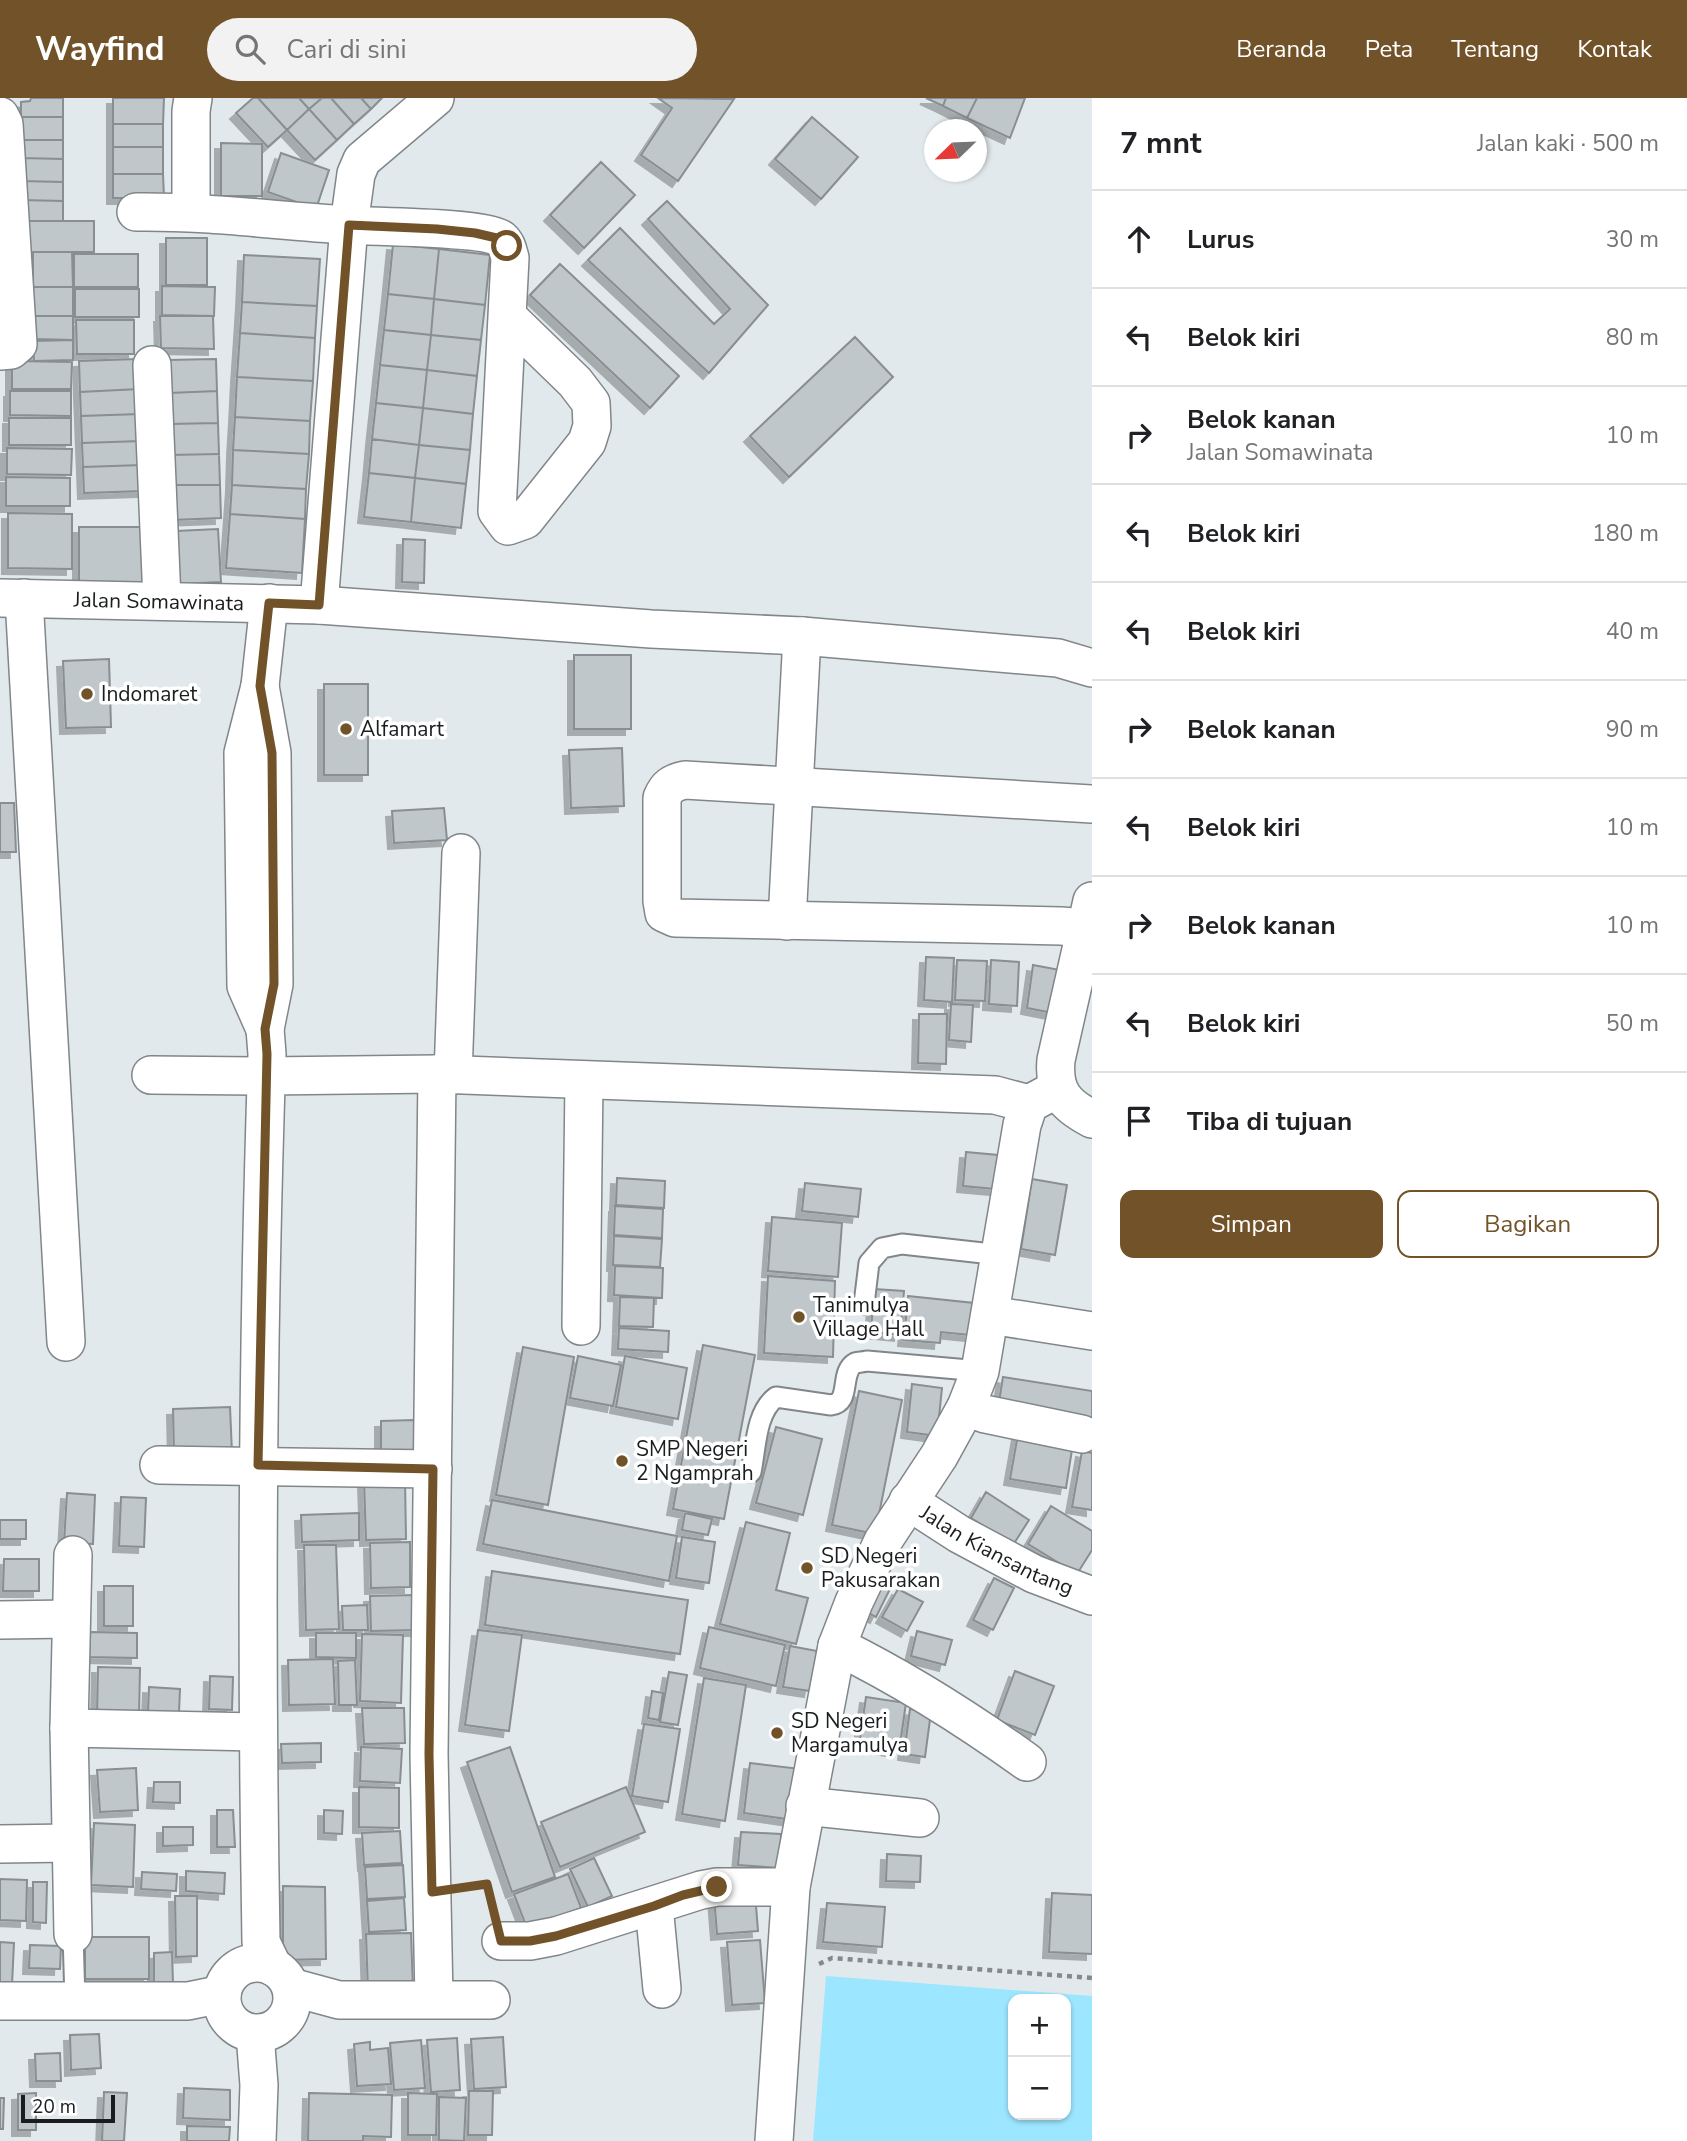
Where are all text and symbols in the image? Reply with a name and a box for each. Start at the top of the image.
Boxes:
search box [207,18,697,81]
text: Wayfind [35,27,165,72]
icon: search [231,30,269,68]
text: Cari di sini [287,32,407,67]
text: Beranda [1236,33,1327,65]
text: Peta [1365,33,1413,65]
text: Tentang [1451,33,1539,65]
text: Kontak [1577,33,1652,65]
north arrow [924,119,987,182]
text: 7 mnt [1120,123,1201,164]
text: Jalan kaki · 500 m [1477,128,1659,159]
icon: ahead [1120,220,1158,258]
text: Lurus [1187,222,1254,257]
text: 30 m [1606,224,1659,255]
route start [491,230,522,261]
icon: left [1120,318,1158,356]
text: Belok kiri [1187,320,1300,355]
text: 80 m [1606,322,1659,353]
text: Belok kanan [1187,402,1336,437]
icon: right [1120,416,1158,454]
text: 10 m [1606,420,1659,451]
text: Jalan Somawinata [1187,437,1373,468]
icon: left [1120,514,1158,552]
text: Belok kiri [1187,516,1300,551]
text: 180 m [1592,518,1659,549]
street label: Jalan Somawinata [72,586,244,617]
icon: left [1120,612,1158,650]
text: Belok kiri [1187,614,1300,649]
text: 40 m [1606,616,1659,647]
place label: Indomaret [101,680,198,708]
marker: Indomaret [79,686,95,702]
icon: right [1120,710,1158,748]
text: Belok kanan [1187,712,1336,747]
text: 90 m [1606,714,1659,745]
place label: Alfamart [360,715,445,743]
marker: Alfamart [338,721,354,737]
icon: left [1120,808,1158,846]
text: Belok kiri [1187,810,1300,845]
text: 10 m [1606,812,1659,843]
icon: right [1120,906,1158,944]
text: Belok kanan [1187,908,1336,943]
text: 10 m [1606,910,1659,941]
icon: left [1120,1004,1158,1042]
text: Belok kiri [1187,1006,1300,1041]
text: 50 m [1606,1008,1659,1039]
icon: arrive [1120,1102,1158,1140]
text: Tiba di tujuan [1187,1104,1352,1139]
button: Simpan [1120,1190,1383,1258]
button: Bagikan [1397,1190,1659,1258]
place label: Tanimulya Village Hall [812,1291,925,1343]
marker: Tanimulya Village Hall [791,1309,807,1325]
place label: SMP Negeri 2 Ngamprah [636,1435,754,1487]
marker: SMP Negeri 2 Ngamprah [614,1453,630,1469]
street label: Jalan Kiansantang [914,1498,1077,1602]
place label: SD Negeri Pakusarakan [821,1542,940,1594]
marker: SD Negeri Pakusarakan [799,1560,815,1576]
place label: SD Negeri Margamulya [791,1707,908,1759]
marker: SD Negeri Margamulya [769,1725,785,1741]
route end [701,1871,732,1902]
map controls [1008,1994,1071,2120]
button: + [1008,1994,1071,2057]
button: − [1008,2057,1071,2120]
scale bar [21,2092,116,2124]
text: 20 m [32,2094,76,2120]

